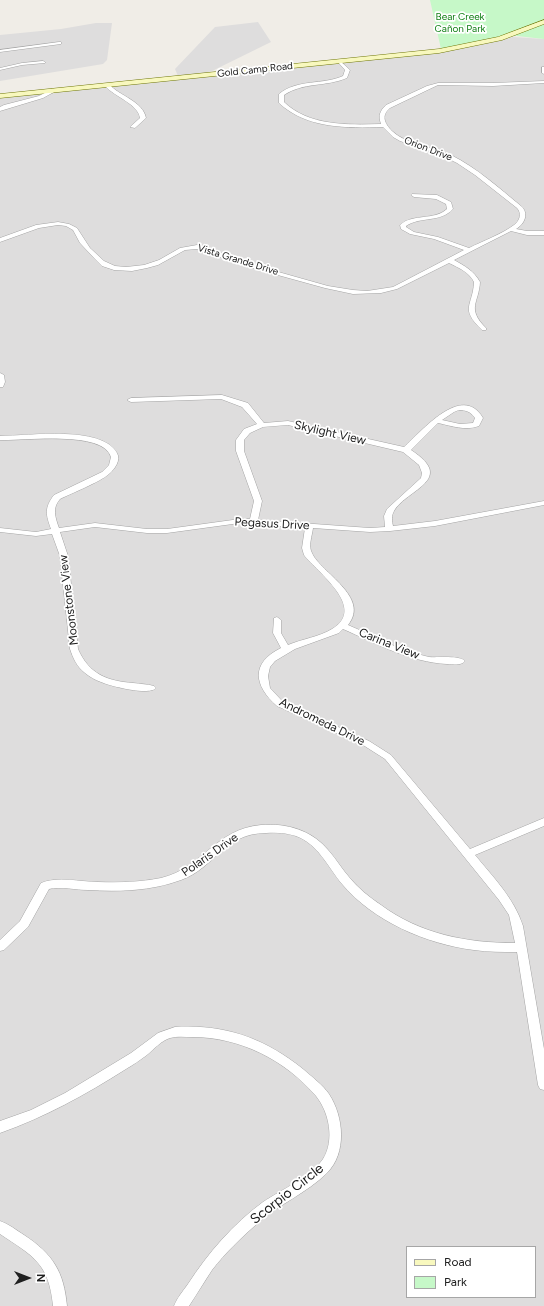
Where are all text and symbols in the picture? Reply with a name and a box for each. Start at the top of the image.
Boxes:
park label: Bear Creek Cañon Park [435,11,485,34]
street label: Gold Camp Road [217,60,293,80]
street label: Orion Drive [402,134,454,164]
street label: Vista Grande Drive [196,242,280,278]
street label: Skylight View [293,418,367,448]
street label: Pegasus Drive [234,515,310,533]
street label: Moonstone View [56,554,82,646]
street label: Carina View [356,625,422,663]
street label: Andromeda Drive [277,695,367,749]
street label: Polaris Drive [179,830,241,880]
street label: Scorpio Circle [247,1160,327,1228]
legend [406,1246,536,1298]
text: Road [444,1255,472,1269]
north arrow [8,1258,48,1298]
text: N [34,1274,47,1282]
text: Park [444,1275,467,1289]

